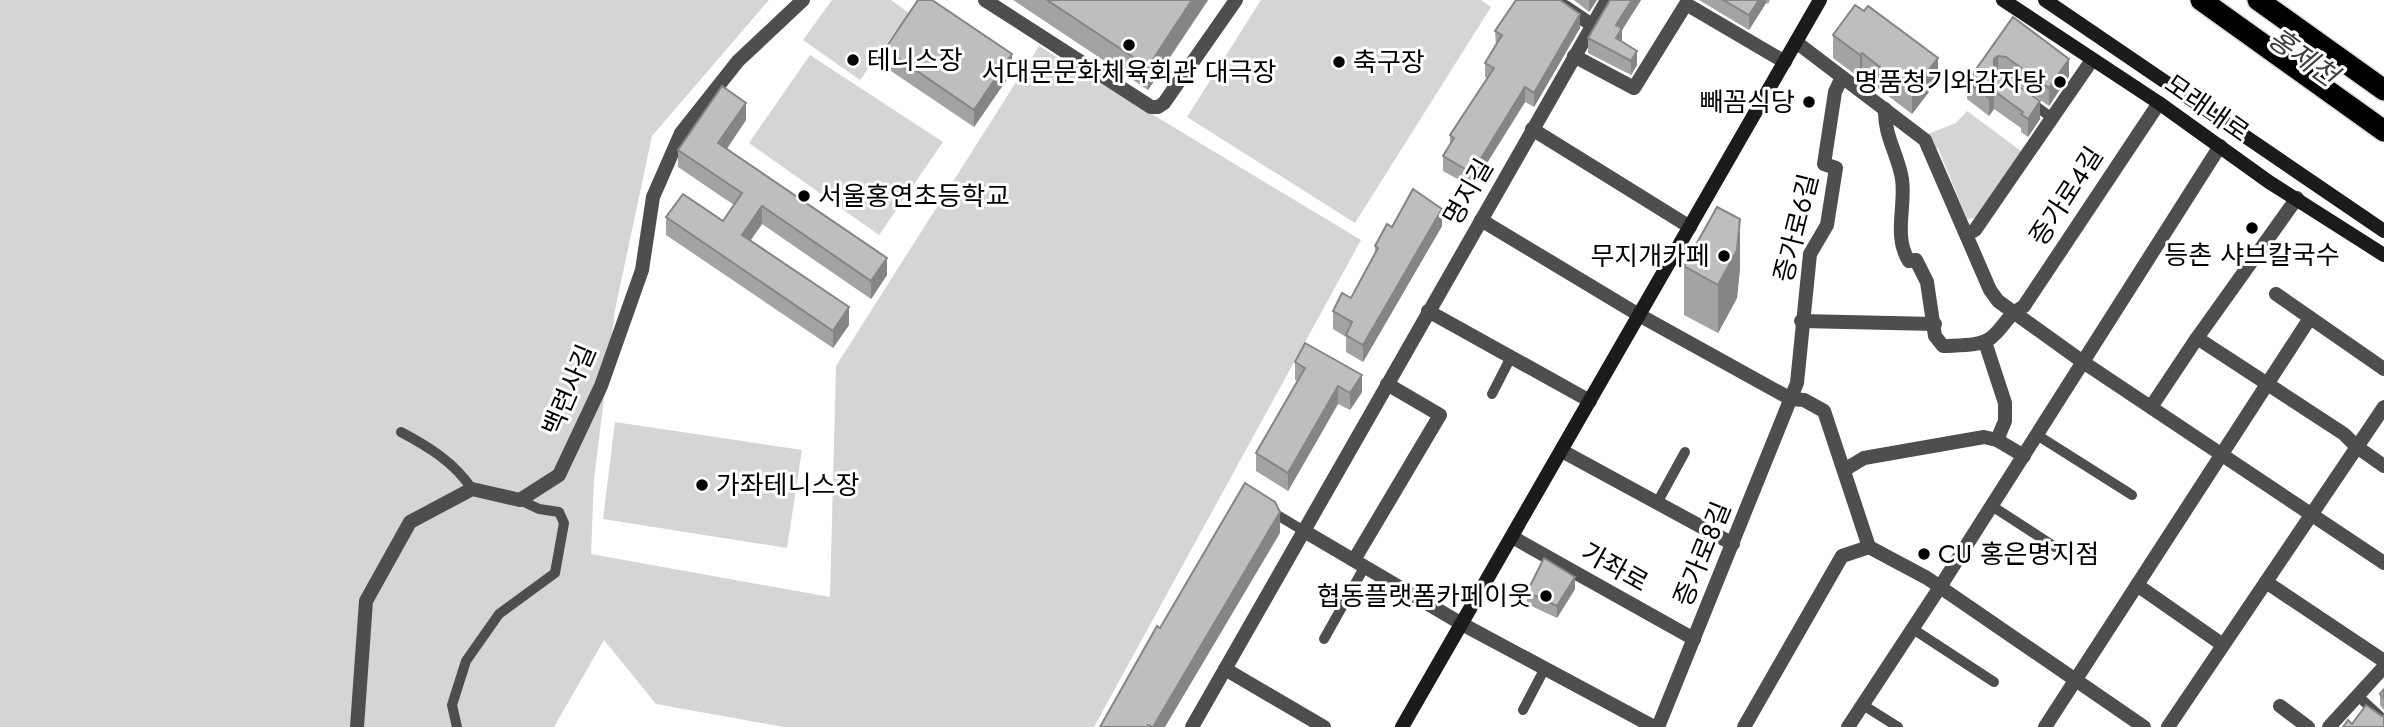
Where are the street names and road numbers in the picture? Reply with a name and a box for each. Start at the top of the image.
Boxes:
street label: 모래내로 [2157,65,2257,151]
street label: 증가로4길 [2020,139,2112,253]
street label: 명지길 [1434,151,1502,233]
street label: 증가로6길 [1764,170,1828,286]
street label: 백련사길 [533,339,605,441]
street label: 증가로8길 [1664,496,1740,612]
street label: 가좌로 [1574,533,1656,601]

